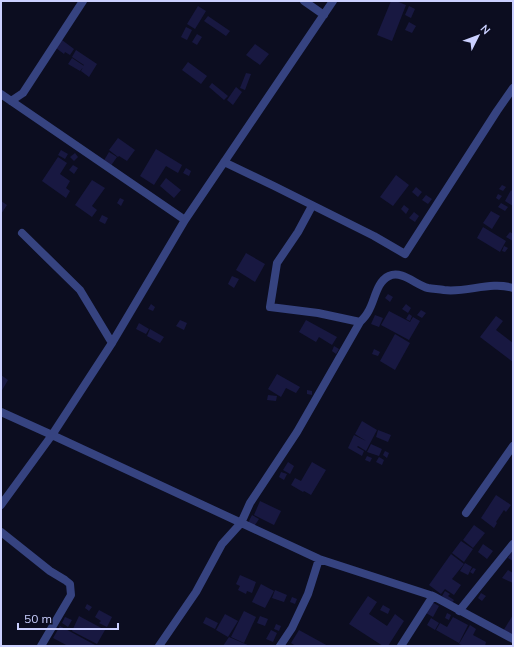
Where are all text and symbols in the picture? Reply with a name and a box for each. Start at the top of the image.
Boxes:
north arrow [458,16,498,56]
text: N [477,22,493,37]
scale bar [18,605,118,631]
text: 50 m [24,611,52,626]

